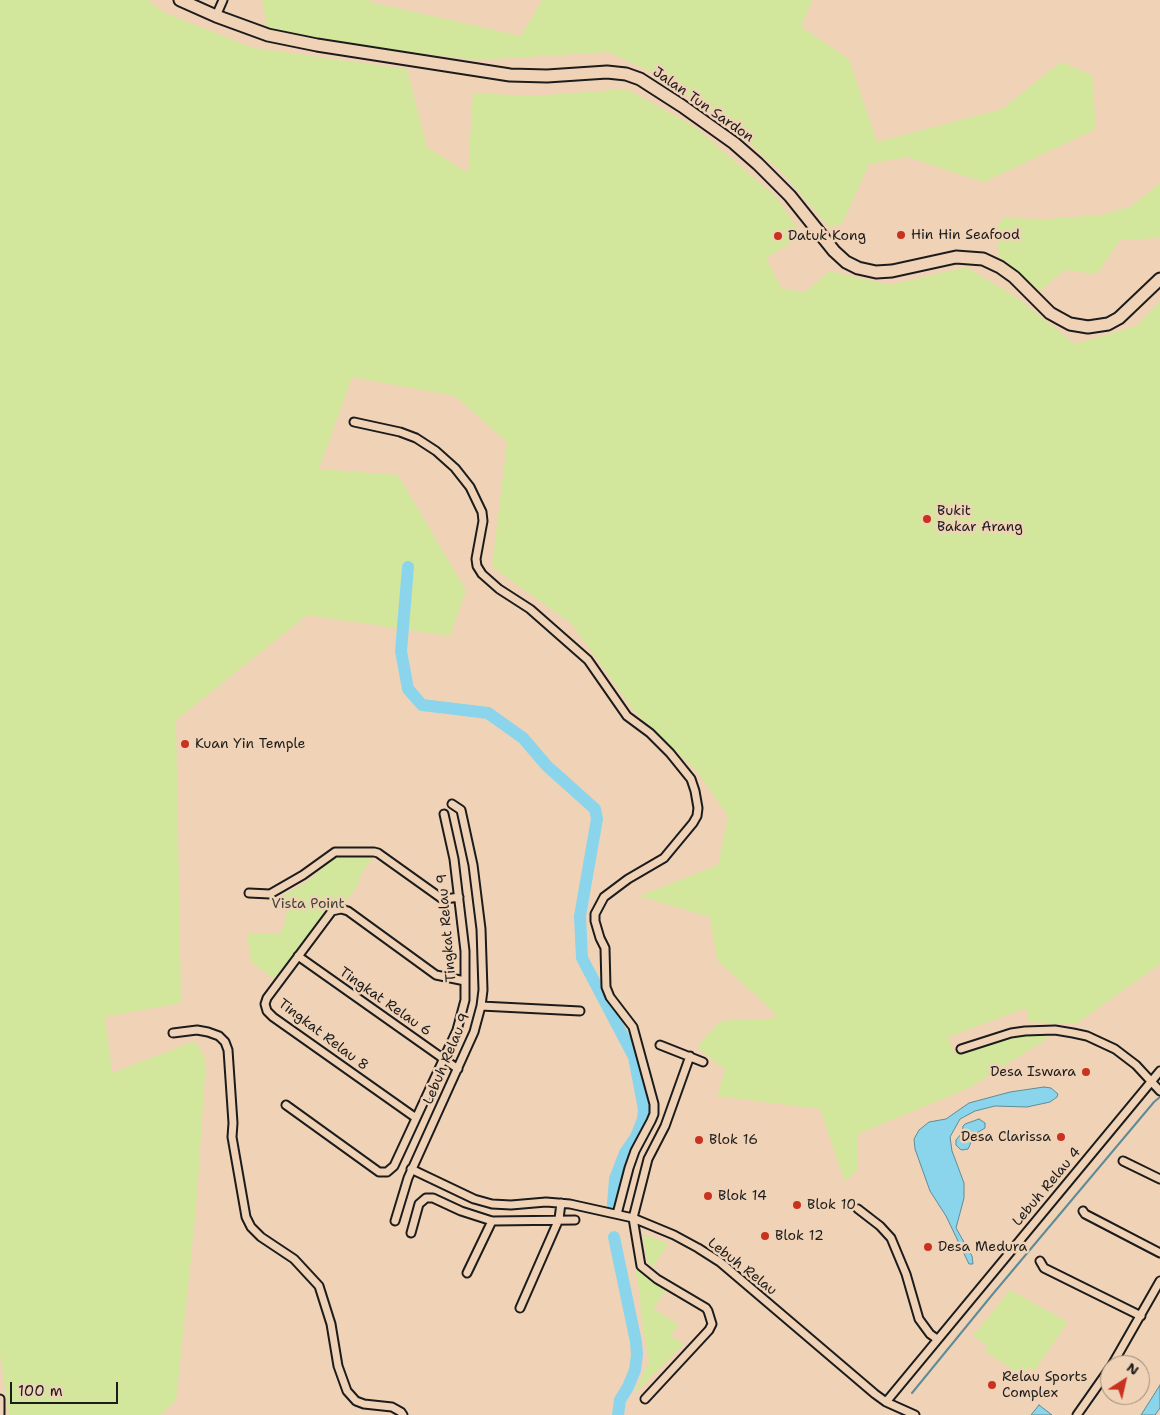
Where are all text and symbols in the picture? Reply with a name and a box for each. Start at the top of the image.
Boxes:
street label: Jalan Tun Sardon [649,64,757,146]
place label: Hin Hin Seafood [911,227,1020,243]
place label: Datuk Kong [788,228,866,244]
marker: Hin Hin Seafood [895,229,907,241]
marker: Datuk Kong [772,230,784,242]
place label: Bukit Bakar Arang [937,503,1023,536]
marker: Bukit Bakar Arang [921,513,933,525]
place label: Kuan Yin Temple [195,736,305,752]
marker: Kuan Yin Temple [179,738,191,750]
street label: Tingkat Relau 9 [434,873,460,983]
park label: Vista Point [271,896,345,912]
street label: Tingkat Relau 6 [336,964,434,1040]
street label: Tingkat Relau 8 [275,996,371,1074]
street label: Lebuh Relau 9 [420,1011,474,1107]
place label: Desa Iswara [990,1064,1076,1080]
marker: Desa Iswara [1080,1066,1092,1078]
place label: Desa Clarissa [961,1129,1051,1145]
marker: Desa Clarissa [1055,1131,1067,1143]
place label: Blok 16 [709,1132,758,1148]
marker: Blok 16 [693,1134,705,1146]
street label: Lebuh Relau 4 [1009,1144,1085,1230]
place label: Blok 14 [718,1188,767,1204]
marker: Blok 14 [702,1190,714,1202]
place label: Blok 10 [807,1197,856,1213]
marker: Blok 10 [791,1199,803,1211]
place label: Blok 12 [775,1228,824,1244]
marker: Blok 12 [759,1230,771,1242]
street label: Lebuh Relau [704,1235,780,1299]
place label: Desa Medura [938,1239,1027,1255]
marker: Desa Medura [922,1241,934,1253]
north arrow [1100,1355,1150,1405]
text: N [1123,1358,1143,1379]
place label: Relau Sports Complex [1002,1369,1088,1401]
scale bar [12,1372,120,1404]
marker: Relau Sports Complex [986,1379,998,1391]
text: 100 m [18,1381,63,1401]

